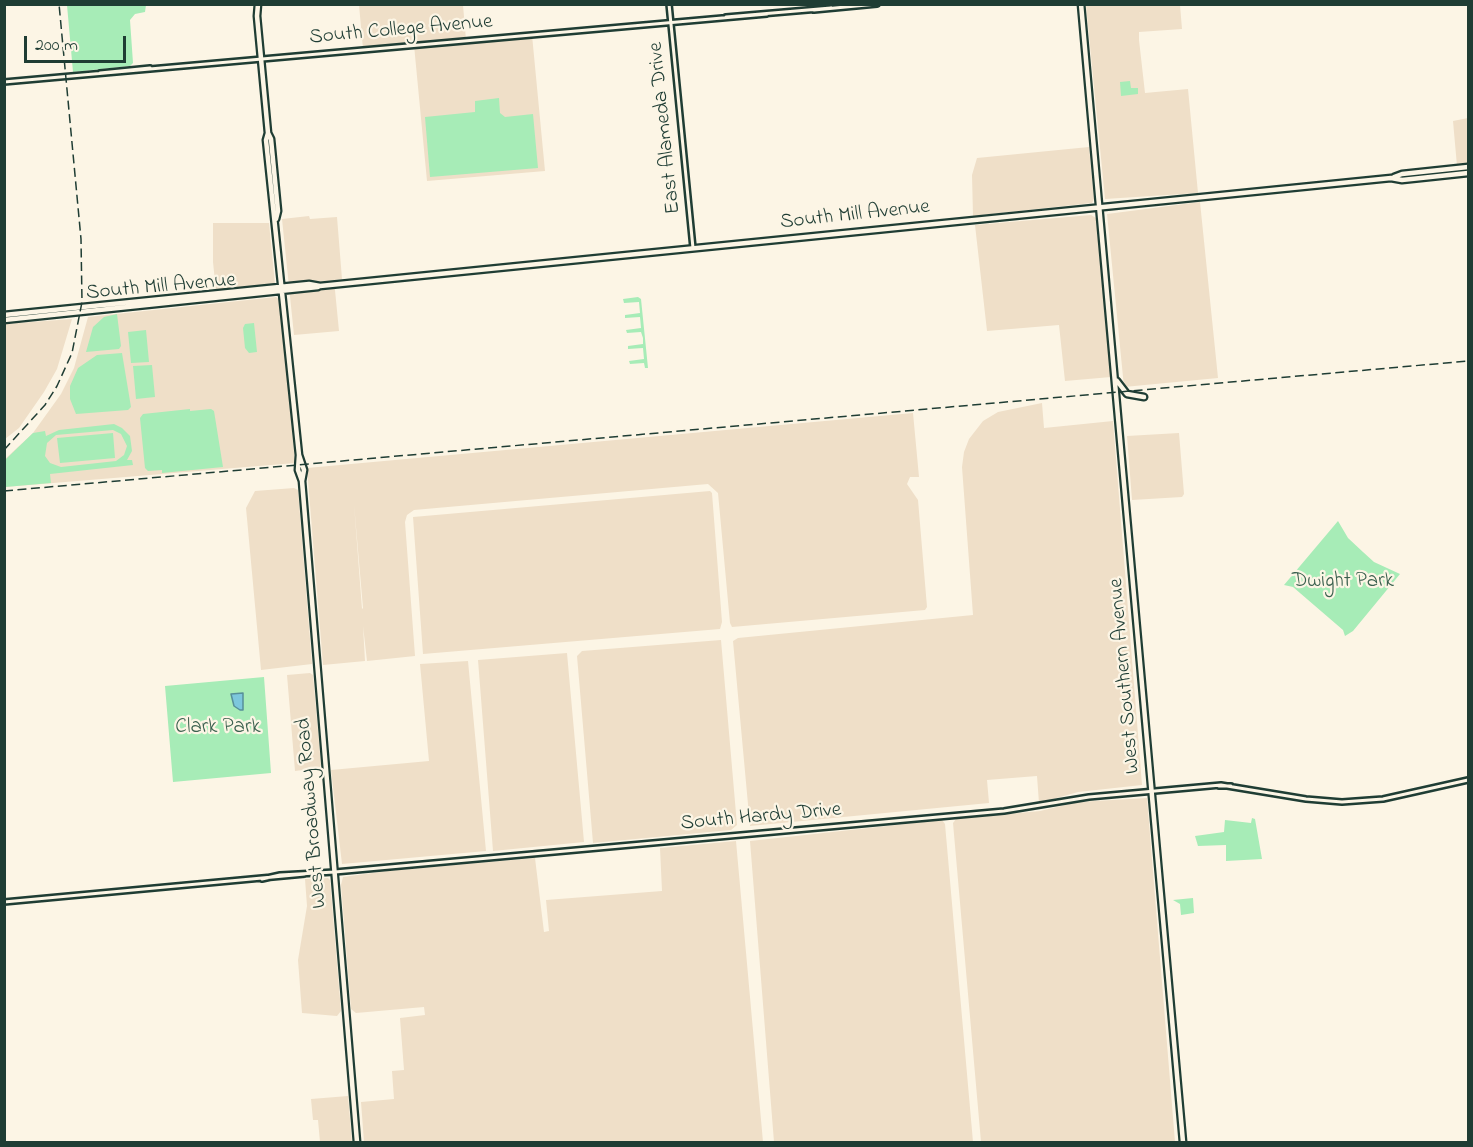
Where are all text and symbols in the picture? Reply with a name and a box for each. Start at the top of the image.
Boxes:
street label: South College Avenue [308,10,494,52]
scale bar [27,24,129,62]
text: 200 m [35,33,78,59]
street label: East Alameda Drive [644,41,688,215]
street label: South Mill Avenue [779,196,931,236]
street label: South Mill Avenue [85,269,237,307]
park label: Dwight Park [1292,570,1394,596]
street label: West Southern Avenue [1105,577,1147,775]
park label: Clark Park [175,716,261,742]
street label: West Broadway Road [292,717,334,909]
street label: South Hardy Drive [680,798,842,838]

